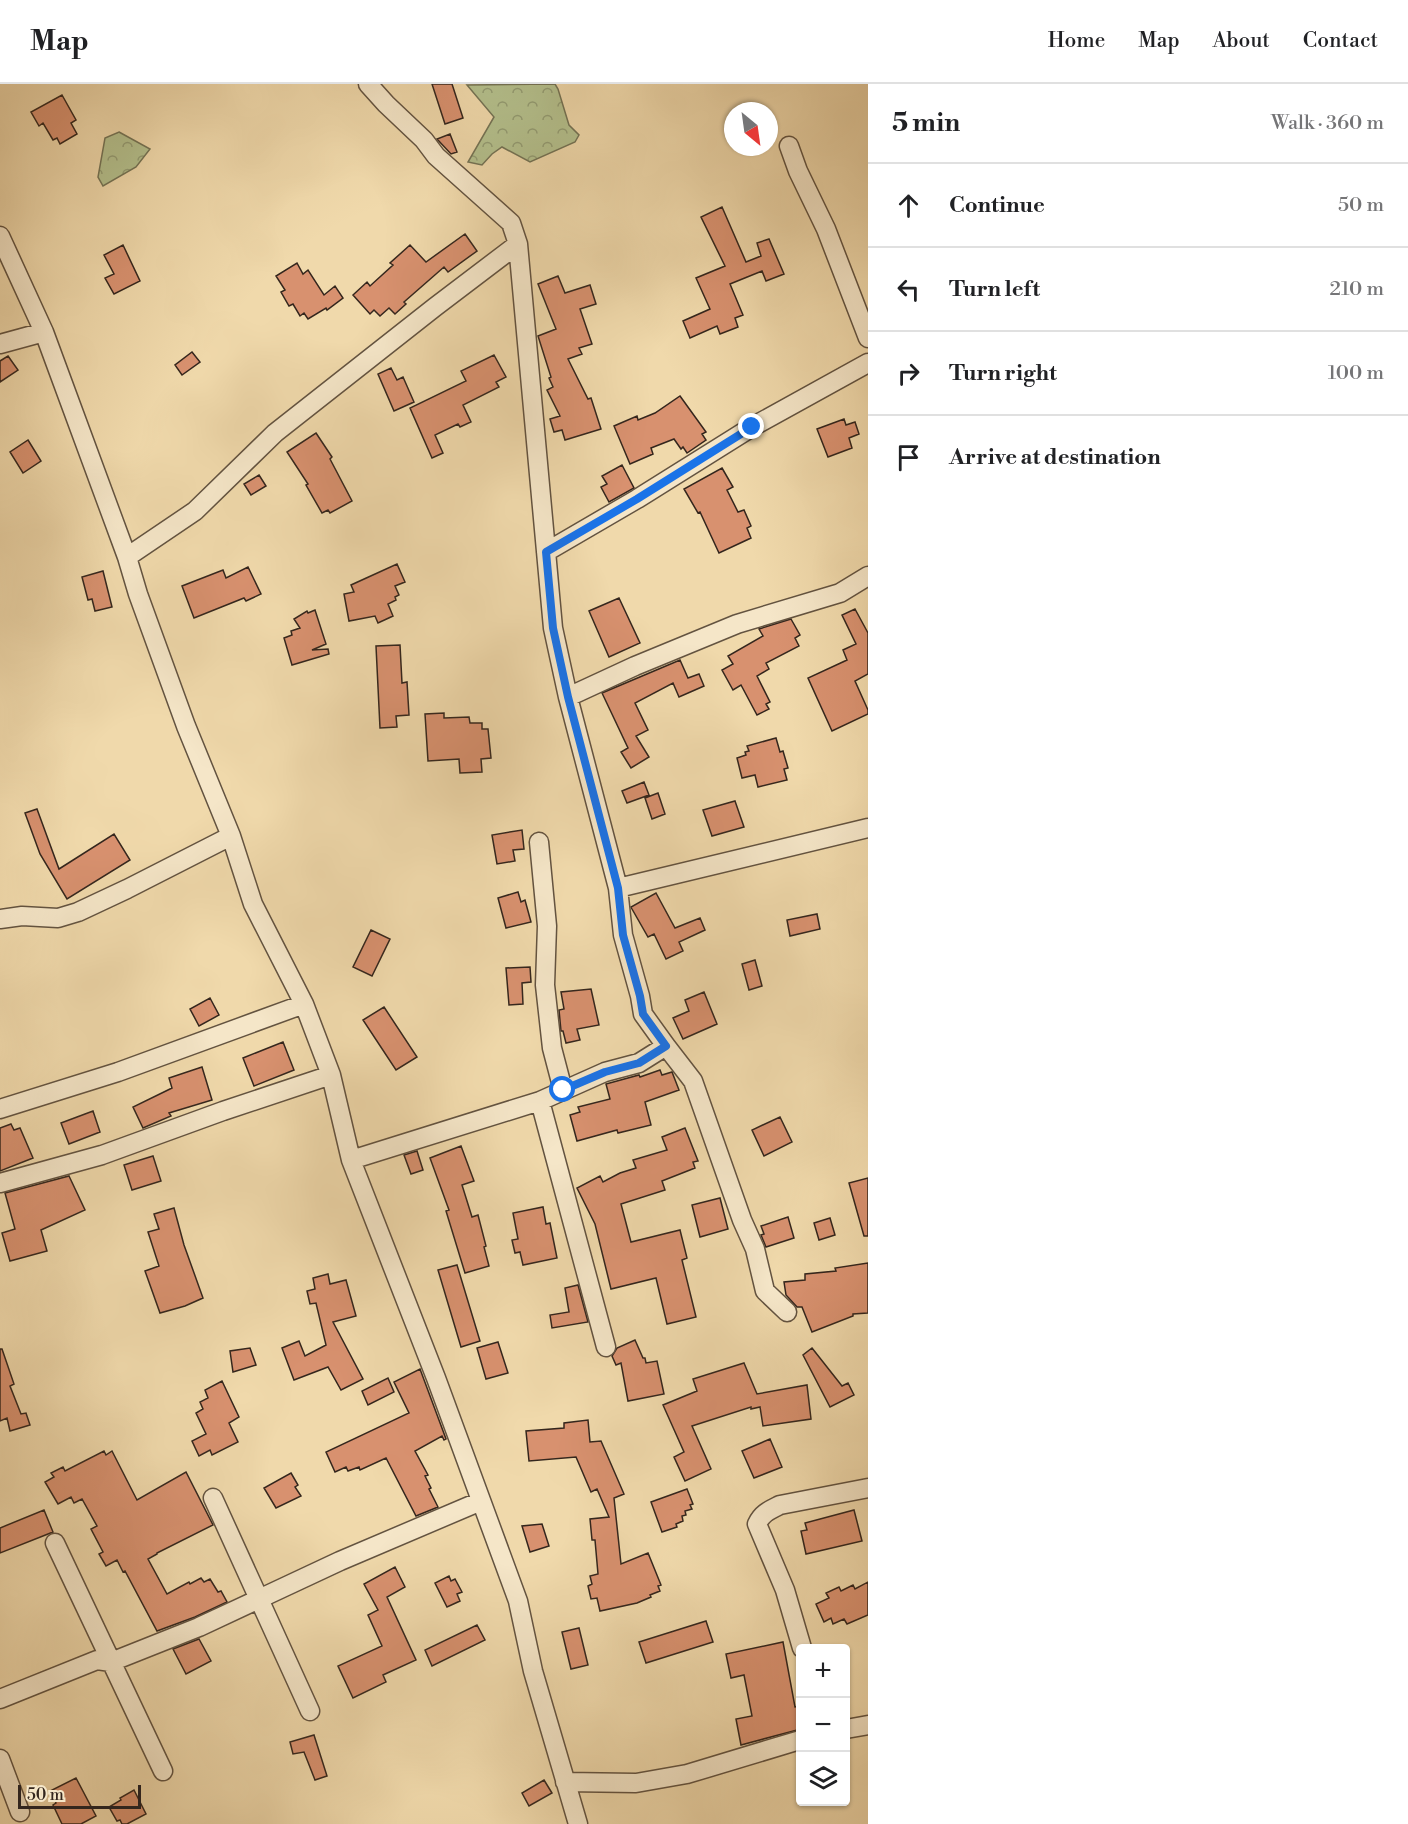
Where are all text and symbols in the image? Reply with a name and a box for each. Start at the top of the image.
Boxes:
text: Map [30,24,89,59]
text: Home [1048,28,1105,54]
text: Map [1138,28,1180,54]
text: About [1213,28,1270,54]
text: Contact [1303,28,1378,54]
north arrow [724,102,778,156]
text: 5 min [892,107,960,139]
text: Walk · 360 m [1271,111,1384,136]
icon: ahead [892,189,925,222]
text: Continue [949,192,1045,219]
text: 50 m [1338,193,1384,218]
icon: left [892,273,925,306]
text: Turn left [949,276,1040,303]
text: 210 m [1329,277,1384,302]
icon: right [892,357,925,390]
text: Turn right [949,360,1057,387]
text: 100 m [1328,361,1384,386]
route end [738,413,764,439]
icon: arrive [892,441,925,474]
text: Arrive at destination [949,444,1161,471]
route start [549,1076,575,1102]
map controls [796,1644,850,1806]
button: + [796,1644,850,1698]
button: − [796,1698,850,1752]
button: layers [796,1752,850,1806]
scale bar [18,1782,141,1810]
text: 50 m [27,1785,64,1805]

